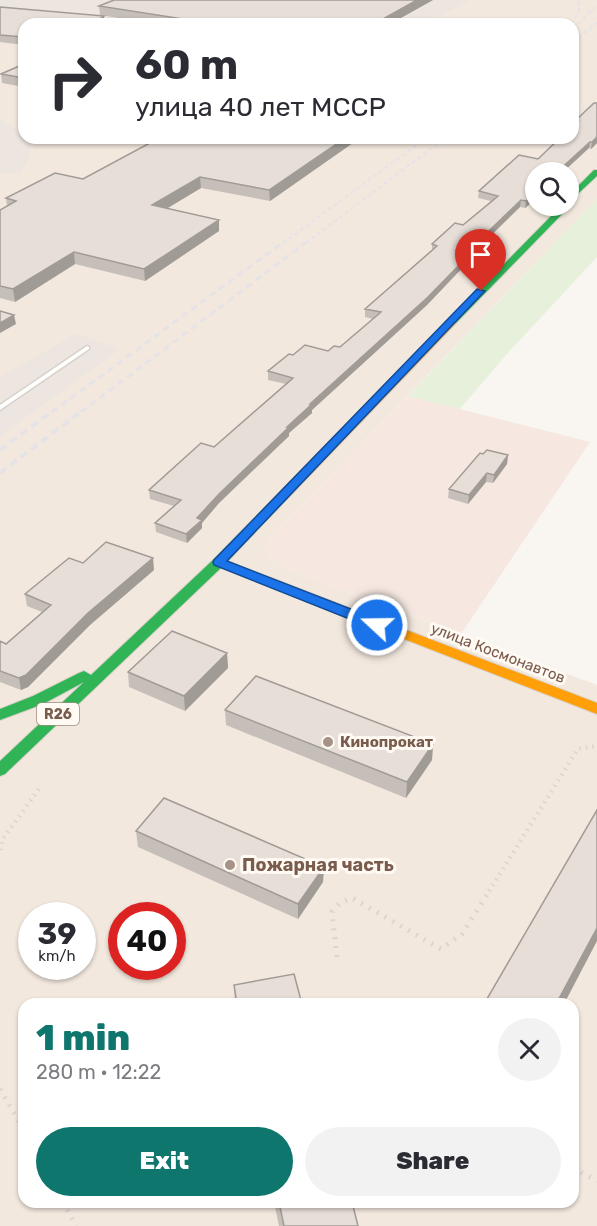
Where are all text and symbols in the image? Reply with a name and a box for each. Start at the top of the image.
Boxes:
text: 60 m [135,40,238,90]
icon: right [36,42,114,120]
text: улица 40 лет МССР [135,91,386,123]
map controls [525,162,579,216]
button: search [525,162,579,216]
pin [455,229,506,291]
icon: arrive [464,238,497,271]
position arrow [345,593,409,657]
street label: улица Космонавтов [428,619,568,687]
road number: R26 [37,703,79,725]
place label: Кинопрокат [340,733,434,751]
marker: Кинопрокат [321,735,335,749]
place label: Пожарная часть [242,854,394,876]
marker: Пожарная часть [223,858,237,872]
speed limit sign: 40 [108,902,186,980]
text: 39 [38,916,77,952]
text: km/h [38,947,76,965]
text: 1 min [36,1016,130,1059]
button: close [498,1018,561,1081]
text: 280 m · 12:22 [36,1060,161,1084]
button: Exit [36,1127,293,1196]
button: Share [305,1127,561,1196]

